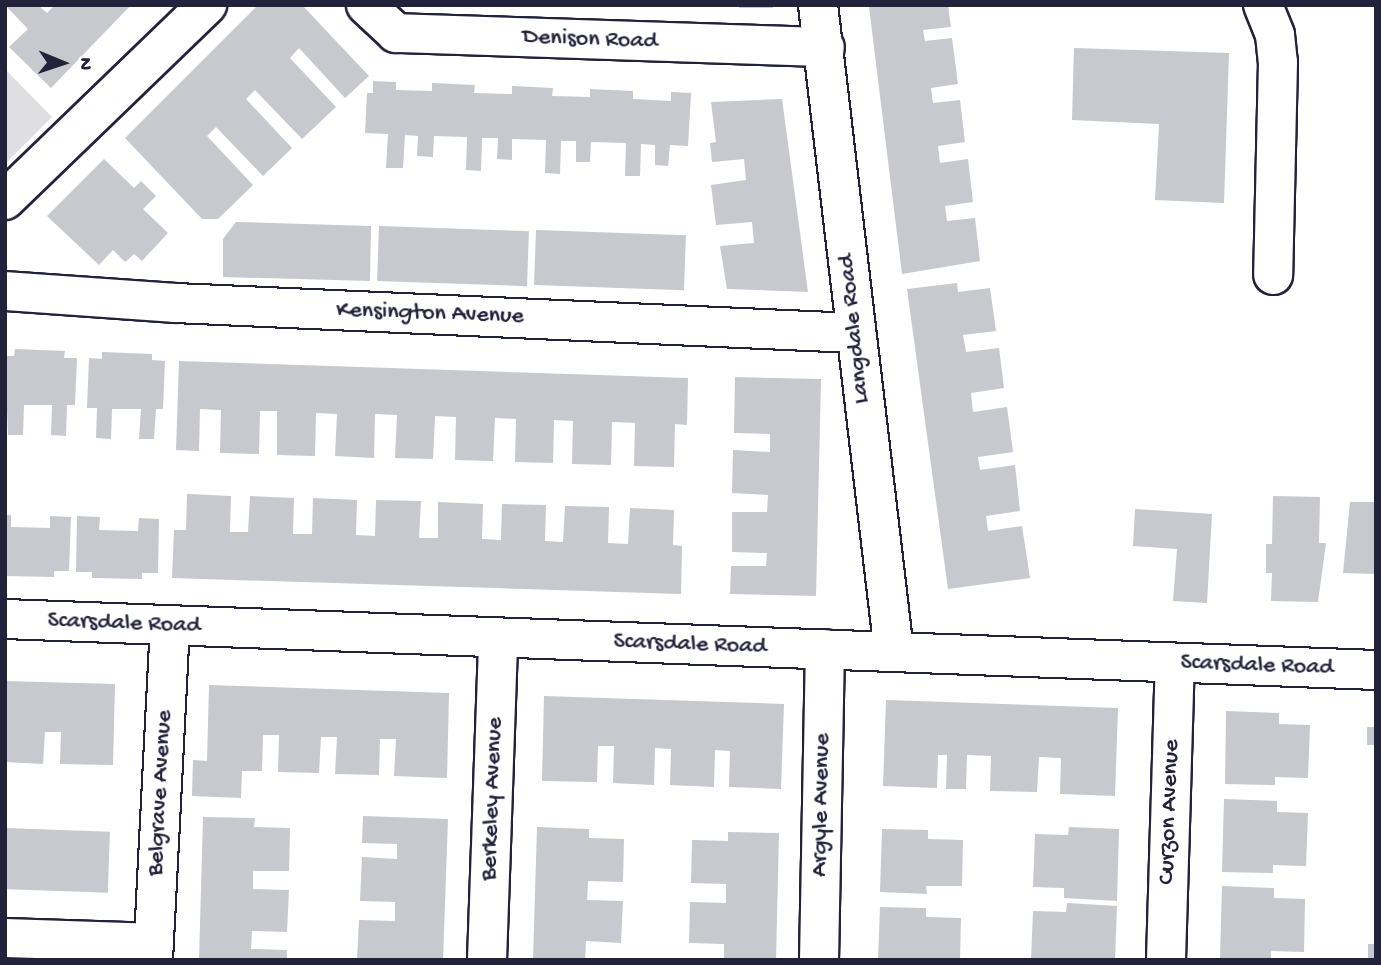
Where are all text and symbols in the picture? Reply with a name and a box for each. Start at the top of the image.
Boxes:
street label: Denison Road [522,23,658,57]
north arrow [28,28,98,98]
text: N [73,57,96,70]
street label: Langdale Road [833,253,877,405]
street label: Kensington Avenue [336,296,524,332]
street label: Scarsdale Road [47,607,201,641]
street label: Scarsdale Road [613,628,767,662]
street label: Scarsdale Road [1180,649,1334,683]
street label: Belgrave Avenue [142,709,180,877]
street label: Berkeley Avenue [476,717,510,881]
street label: Argyle Avenue [806,733,838,877]
street label: Curzon Avenue [1153,739,1187,885]

